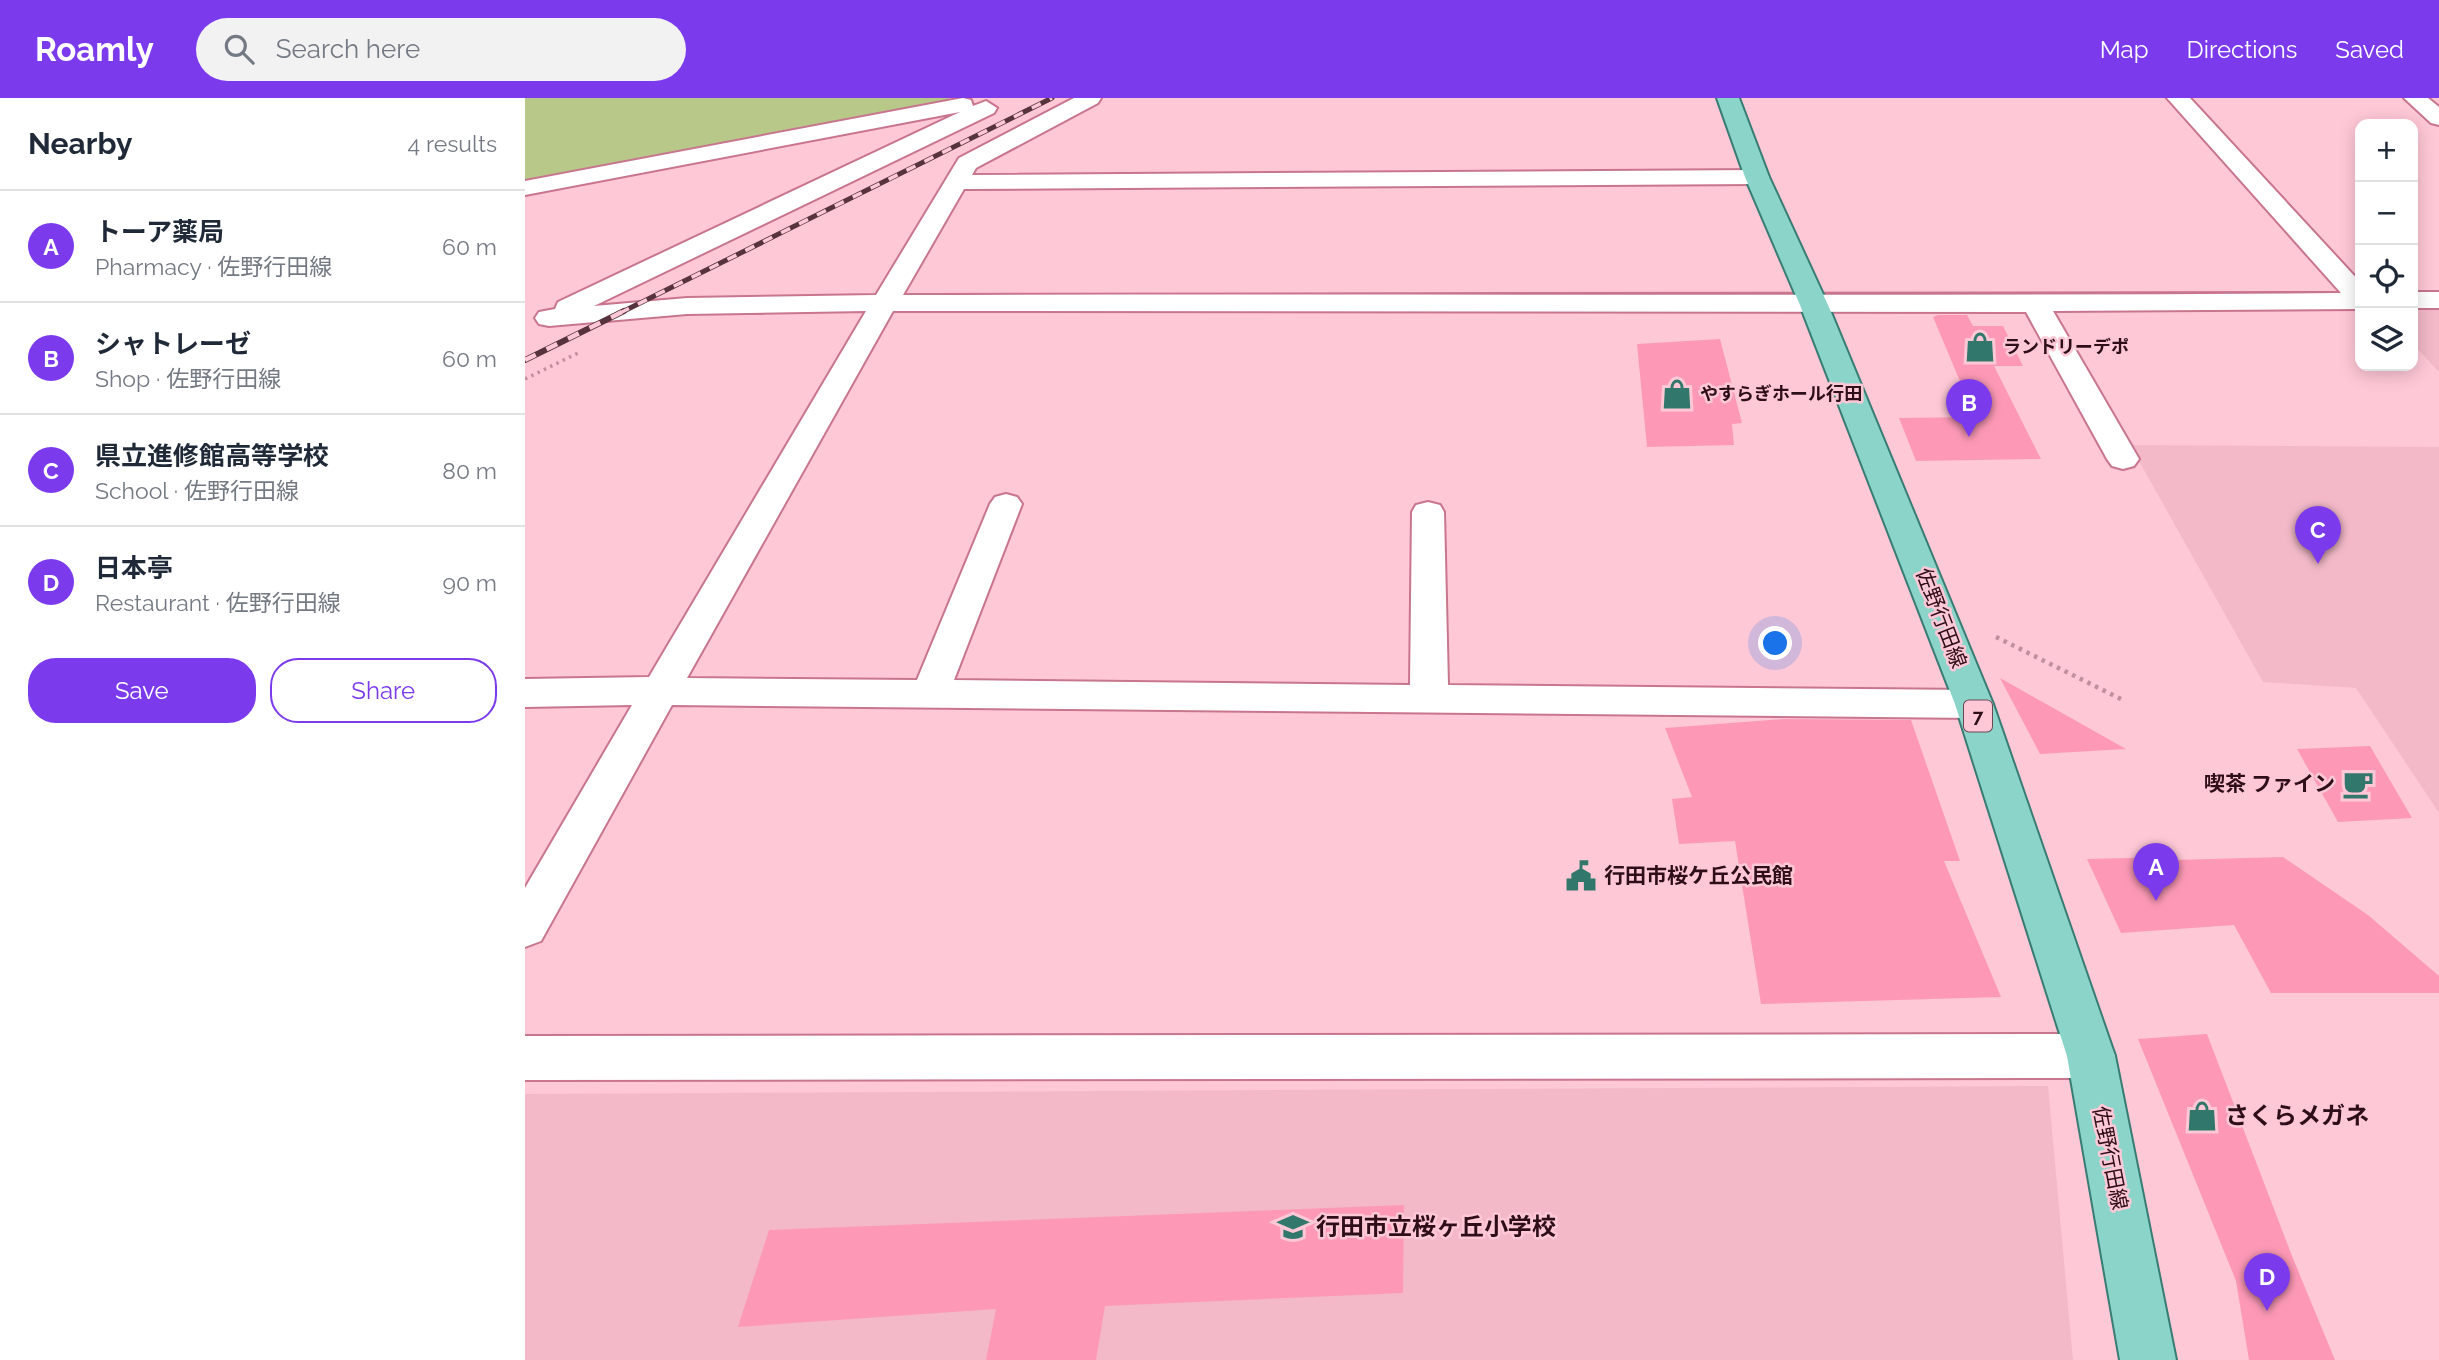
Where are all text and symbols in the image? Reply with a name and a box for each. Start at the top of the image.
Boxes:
search box [196,18,686,81]
text: Roamly [35,30,154,69]
icon: search [220,30,258,68]
text: Search here [276,34,420,64]
text: Map [2100,35,2149,64]
text: Directions [2187,35,2297,64]
text: Saved [2335,35,2404,64]
map controls [2355,119,2418,371]
button: + [2355,119,2418,182]
text: Nearby [28,126,132,161]
text: 4 results [408,130,497,157]
button: − [2355,182,2418,245]
text: トーア薬局 [95,217,224,247]
text: A [43,233,59,260]
text: 60 m [442,233,497,260]
button: locate [2355,245,2418,308]
text: Pharmacy · 佐野行田線 [95,253,332,280]
button: layers [2355,308,2418,371]
text: シャトレーゼ [95,329,251,359]
shop icon: ランドリーデポ [1963,330,1997,364]
place label: ランドリーデポ [2003,336,2129,357]
text: B [43,345,59,372]
text: 60 m [442,345,497,372]
text: Shop · 佐野行田線 [95,365,281,392]
shop icon: やすらぎホール行田 [1660,377,1694,411]
pin: B [1946,379,1992,437]
place label: やすらぎホール行田 [1700,383,1862,404]
text: 県立進修館高等学校 [95,441,329,471]
text: C [43,457,59,484]
text: 80 m [442,457,497,484]
text: School · 佐野行田線 [95,477,299,504]
pin: C [2295,506,2341,564]
text: 日本亭 [95,553,173,583]
street label: 佐野行田線 [1911,564,1972,671]
text: D [43,569,59,596]
text: 90 m [442,569,497,596]
text: Restaurant · 佐野行田線 [95,589,341,616]
your location [1758,626,1792,660]
button: Save [28,658,256,723]
button: Share [270,658,497,723]
road number: 7 [1964,701,1992,732]
cafe icon: 喫茶 ファイン [2341,767,2375,801]
place label: 喫茶 ファイン [2204,771,2335,796]
pin: A [2133,843,2179,901]
public building icon: 行田市桜ケ丘公民館 [1564,859,1598,893]
place label: 行田市桜ケ丘公民館 [1604,863,1793,888]
shop icon: さくらメガネ [2185,1099,2219,1133]
place label: さくらメガネ [2225,1101,2369,1130]
street label: 佐野行田線 [2088,1104,2133,1212]
school or university icon: 行田市立桜ヶ丘小学校 [1276,1210,1310,1244]
place label: 行田市立桜ヶ丘小学校 [1316,1212,1556,1241]
pin: D [2244,1253,2290,1311]

